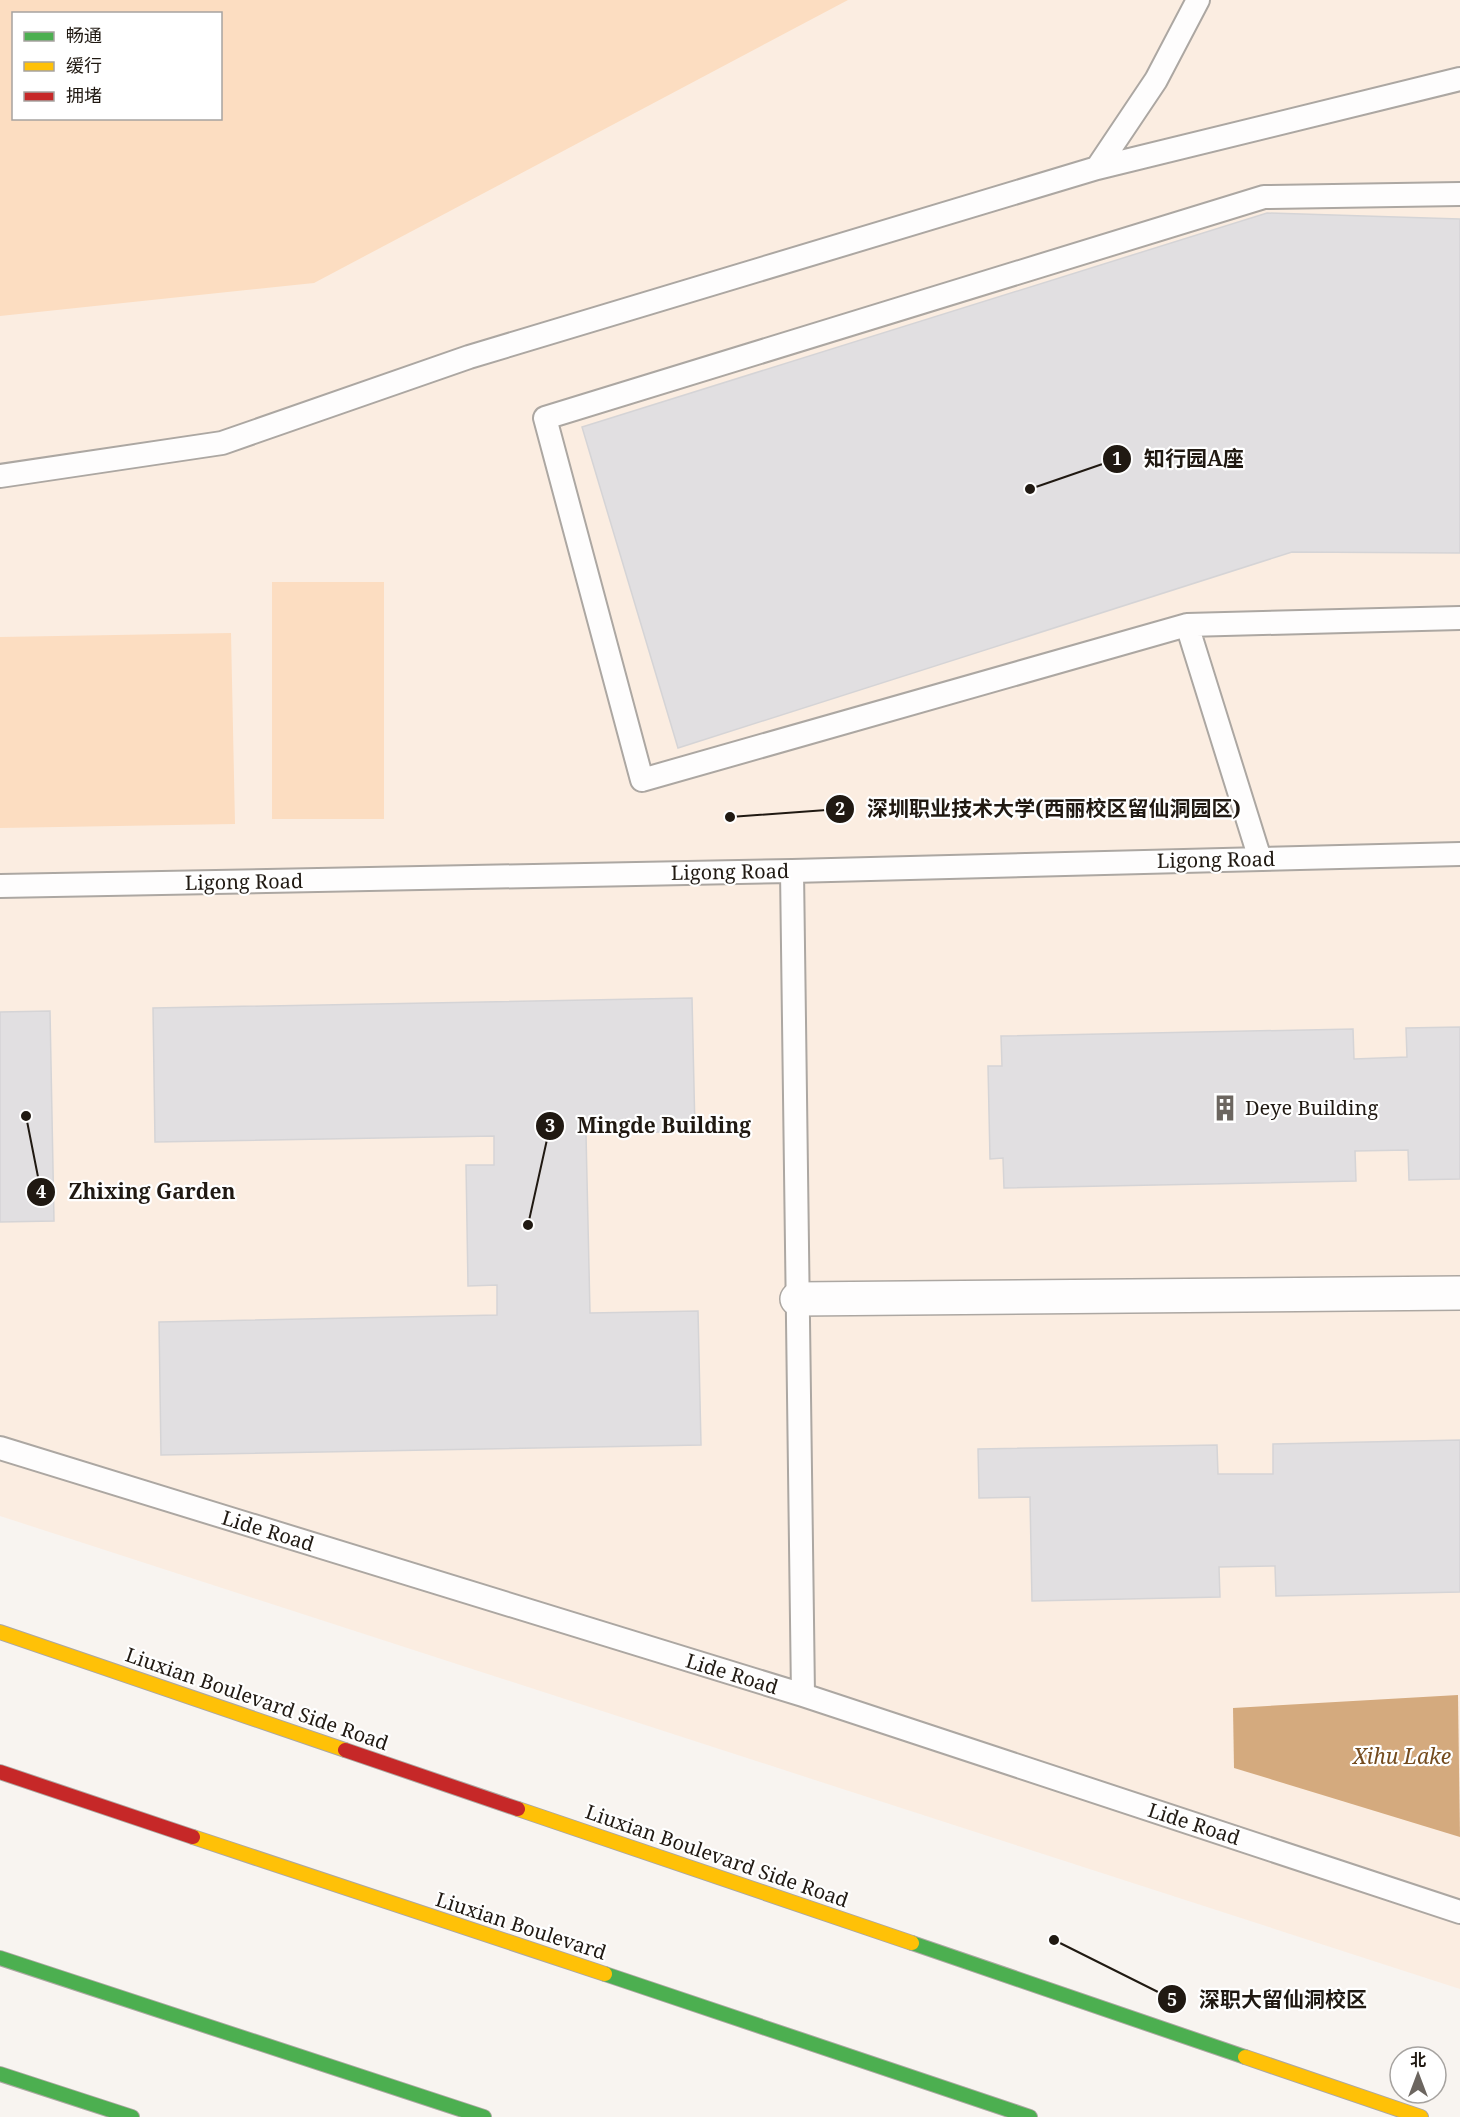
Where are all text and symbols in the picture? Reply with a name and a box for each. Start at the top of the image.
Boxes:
legend [12,12,222,120]
text: 畅通 [66,23,102,47]
text: 缓行 [66,53,102,77]
text: 拥堵 [66,83,102,107]
callout: 知行园A座 [1102,439,1256,478]
text: 知行园A座 [1144,444,1244,472]
text: 1 [1112,446,1122,470]
callout: 深圳职业技术大学(西丽校区留仙洞园区) [825,789,1253,828]
text: 深圳职业技术大学(西丽校区留仙洞园区) [867,794,1241,822]
text: 2 [835,796,845,820]
street label: Ligong Road [1157,845,1275,874]
street label: Ligong Road [671,857,789,886]
street label: Ligong Road [185,867,303,896]
building icon: Deye Building [1210,1093,1240,1123]
place label: Deye Building [1245,1094,1378,1121]
callout: Mingde Building [535,1107,763,1146]
text: Mingde Building [577,1111,751,1139]
text: 3 [545,1113,555,1137]
callout: Zhixing Garden [26,1172,247,1211]
text: Zhixing Garden [69,1177,236,1205]
text: 4 [36,1179,46,1203]
street label: Lide Road [219,1504,318,1557]
street label: Liuxian Boulevard Side Road [122,1641,392,1756]
street label: Lide Road [683,1647,782,1700]
water label: Xihu Lake [1351,1742,1451,1770]
street label: Lide Road [1145,1796,1244,1851]
street label: Liuxian Boulevard Side Road [582,1798,852,1913]
street label: Liuxian Boulevard [433,1885,610,1966]
callout: 深职大留仙洞校区 [1157,1980,1379,2019]
text: 深职大留仙洞校区 [1199,1985,1367,2013]
text: 5 [1167,1987,1177,2011]
north arrow [1388,2045,1448,2105]
text: 北 [1410,2049,1426,2071]

